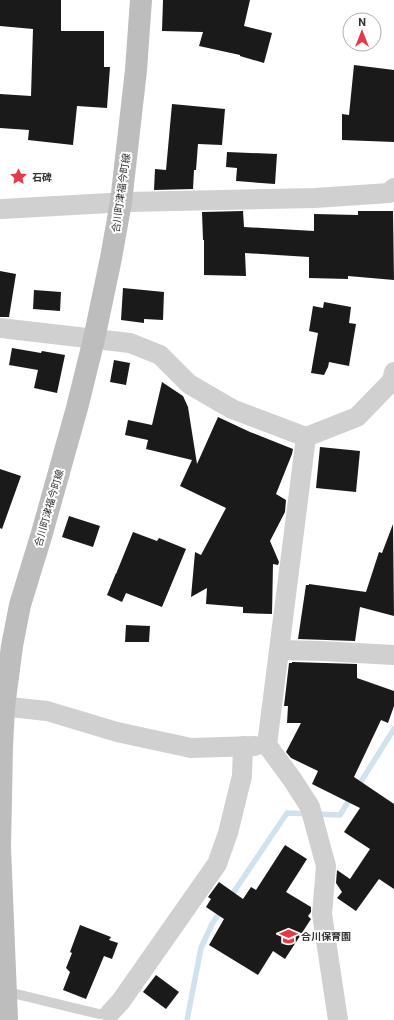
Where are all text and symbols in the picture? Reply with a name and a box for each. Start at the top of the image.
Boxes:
north arrow [342,12,382,52]
text: N [358,16,366,29]
street label: 合川町津福今町線 [110,153,132,233]
place icon: 石碑 [9,167,29,187]
place label: 石碑 [32,172,52,183]
street label: 合川町津福今町線 [33,468,65,548]
school or university icon: 合川保育園 [278,926,298,946]
place label: 合川保育園 [301,931,351,942]

